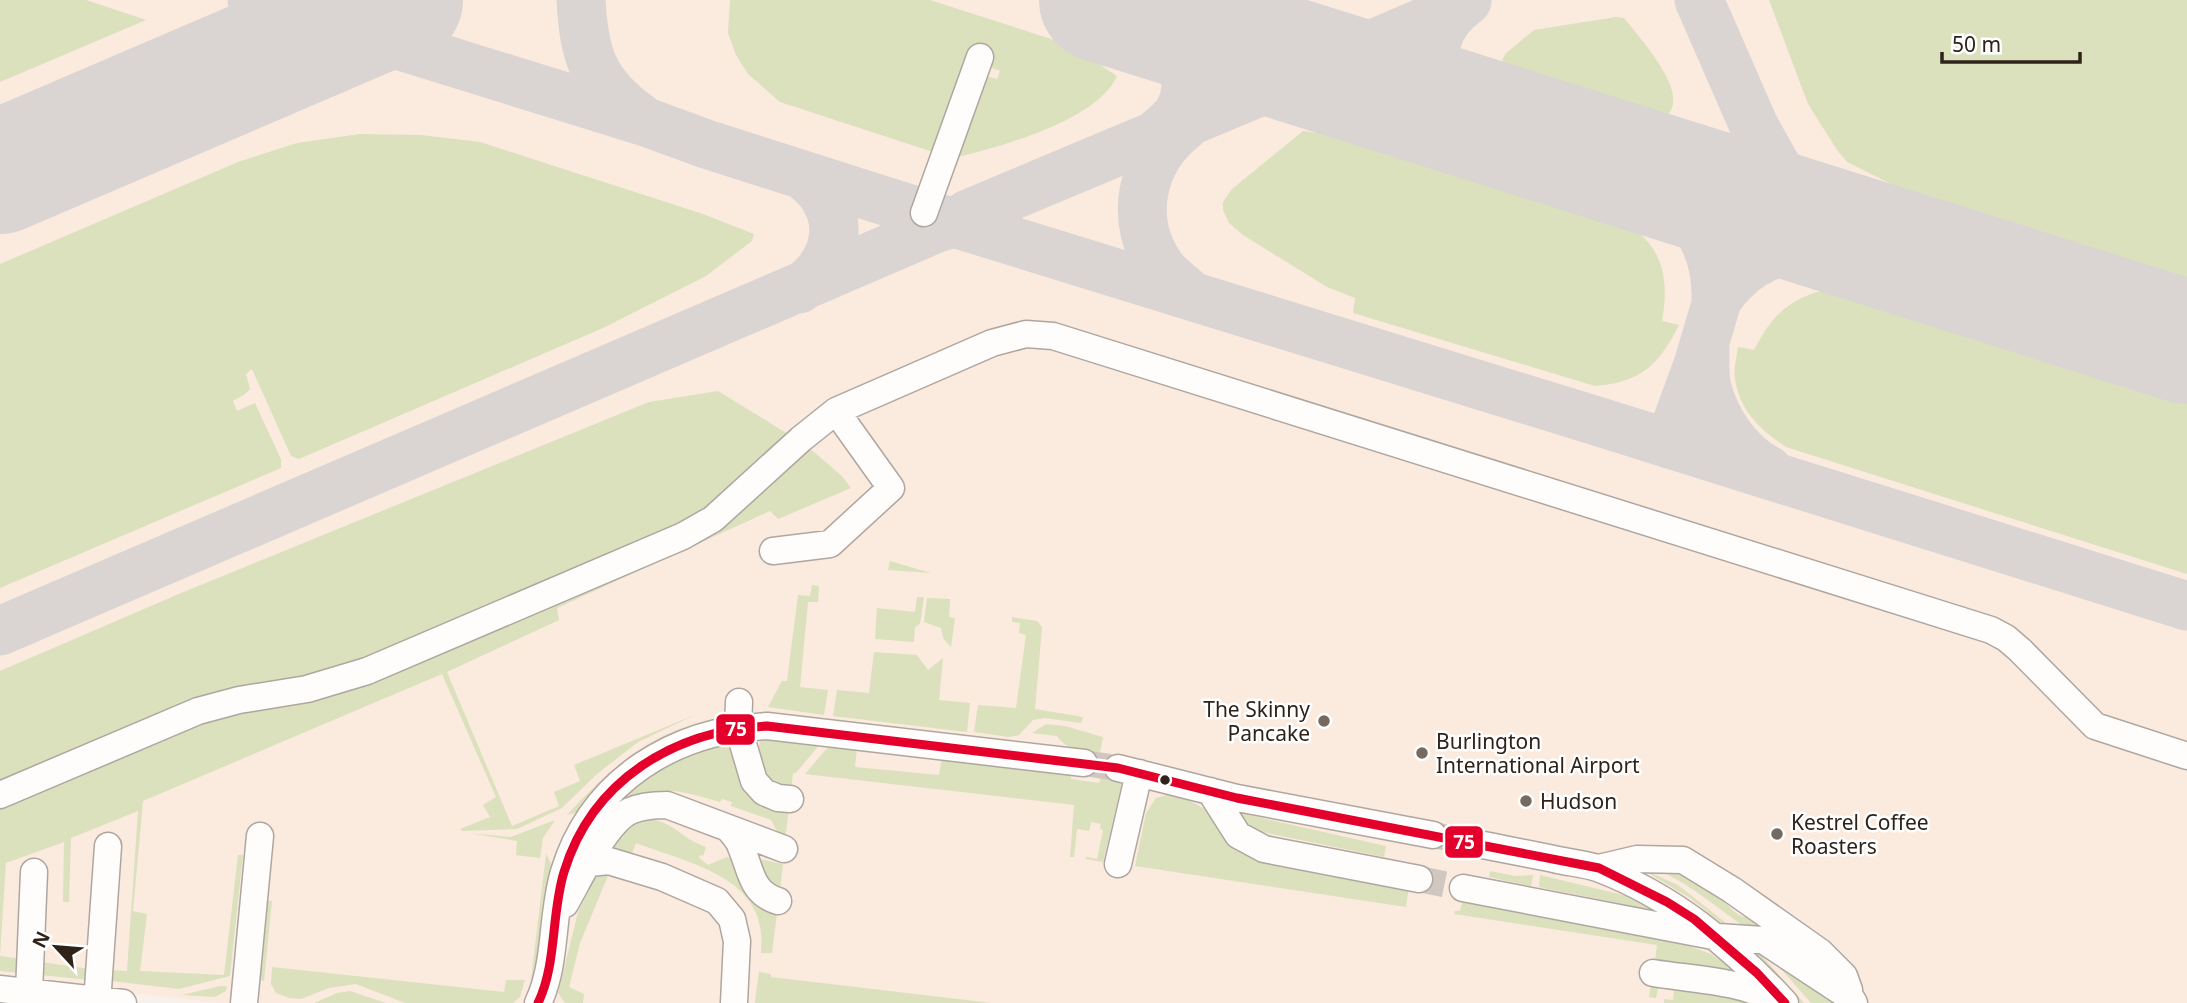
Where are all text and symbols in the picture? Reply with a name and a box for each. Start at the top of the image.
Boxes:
scale bar [1942,21,2080,65]
text: 50 m [1952,30,2001,58]
place label: The Skinny Pancake [1203,695,1310,747]
line badge: 75 [715,713,756,746]
marker: The Skinny Pancake [1316,713,1332,729]
text: 75 [725,716,747,742]
place label: Burlington International Airport [1436,727,1640,779]
marker: Burlington International Airport [1414,745,1430,761]
unlabelled marker [1158,773,1172,787]
place label: Hudson [1540,787,1617,815]
marker: Hudson [1518,793,1534,809]
place label: Kestrel Coffee Roasters [1791,808,1929,860]
line badge: 75 [1444,825,1484,859]
marker: Kestrel Coffee Roasters [1769,826,1785,842]
text: 75 [1453,829,1475,855]
north arrow [21,912,91,982]
text: N [26,927,56,952]

